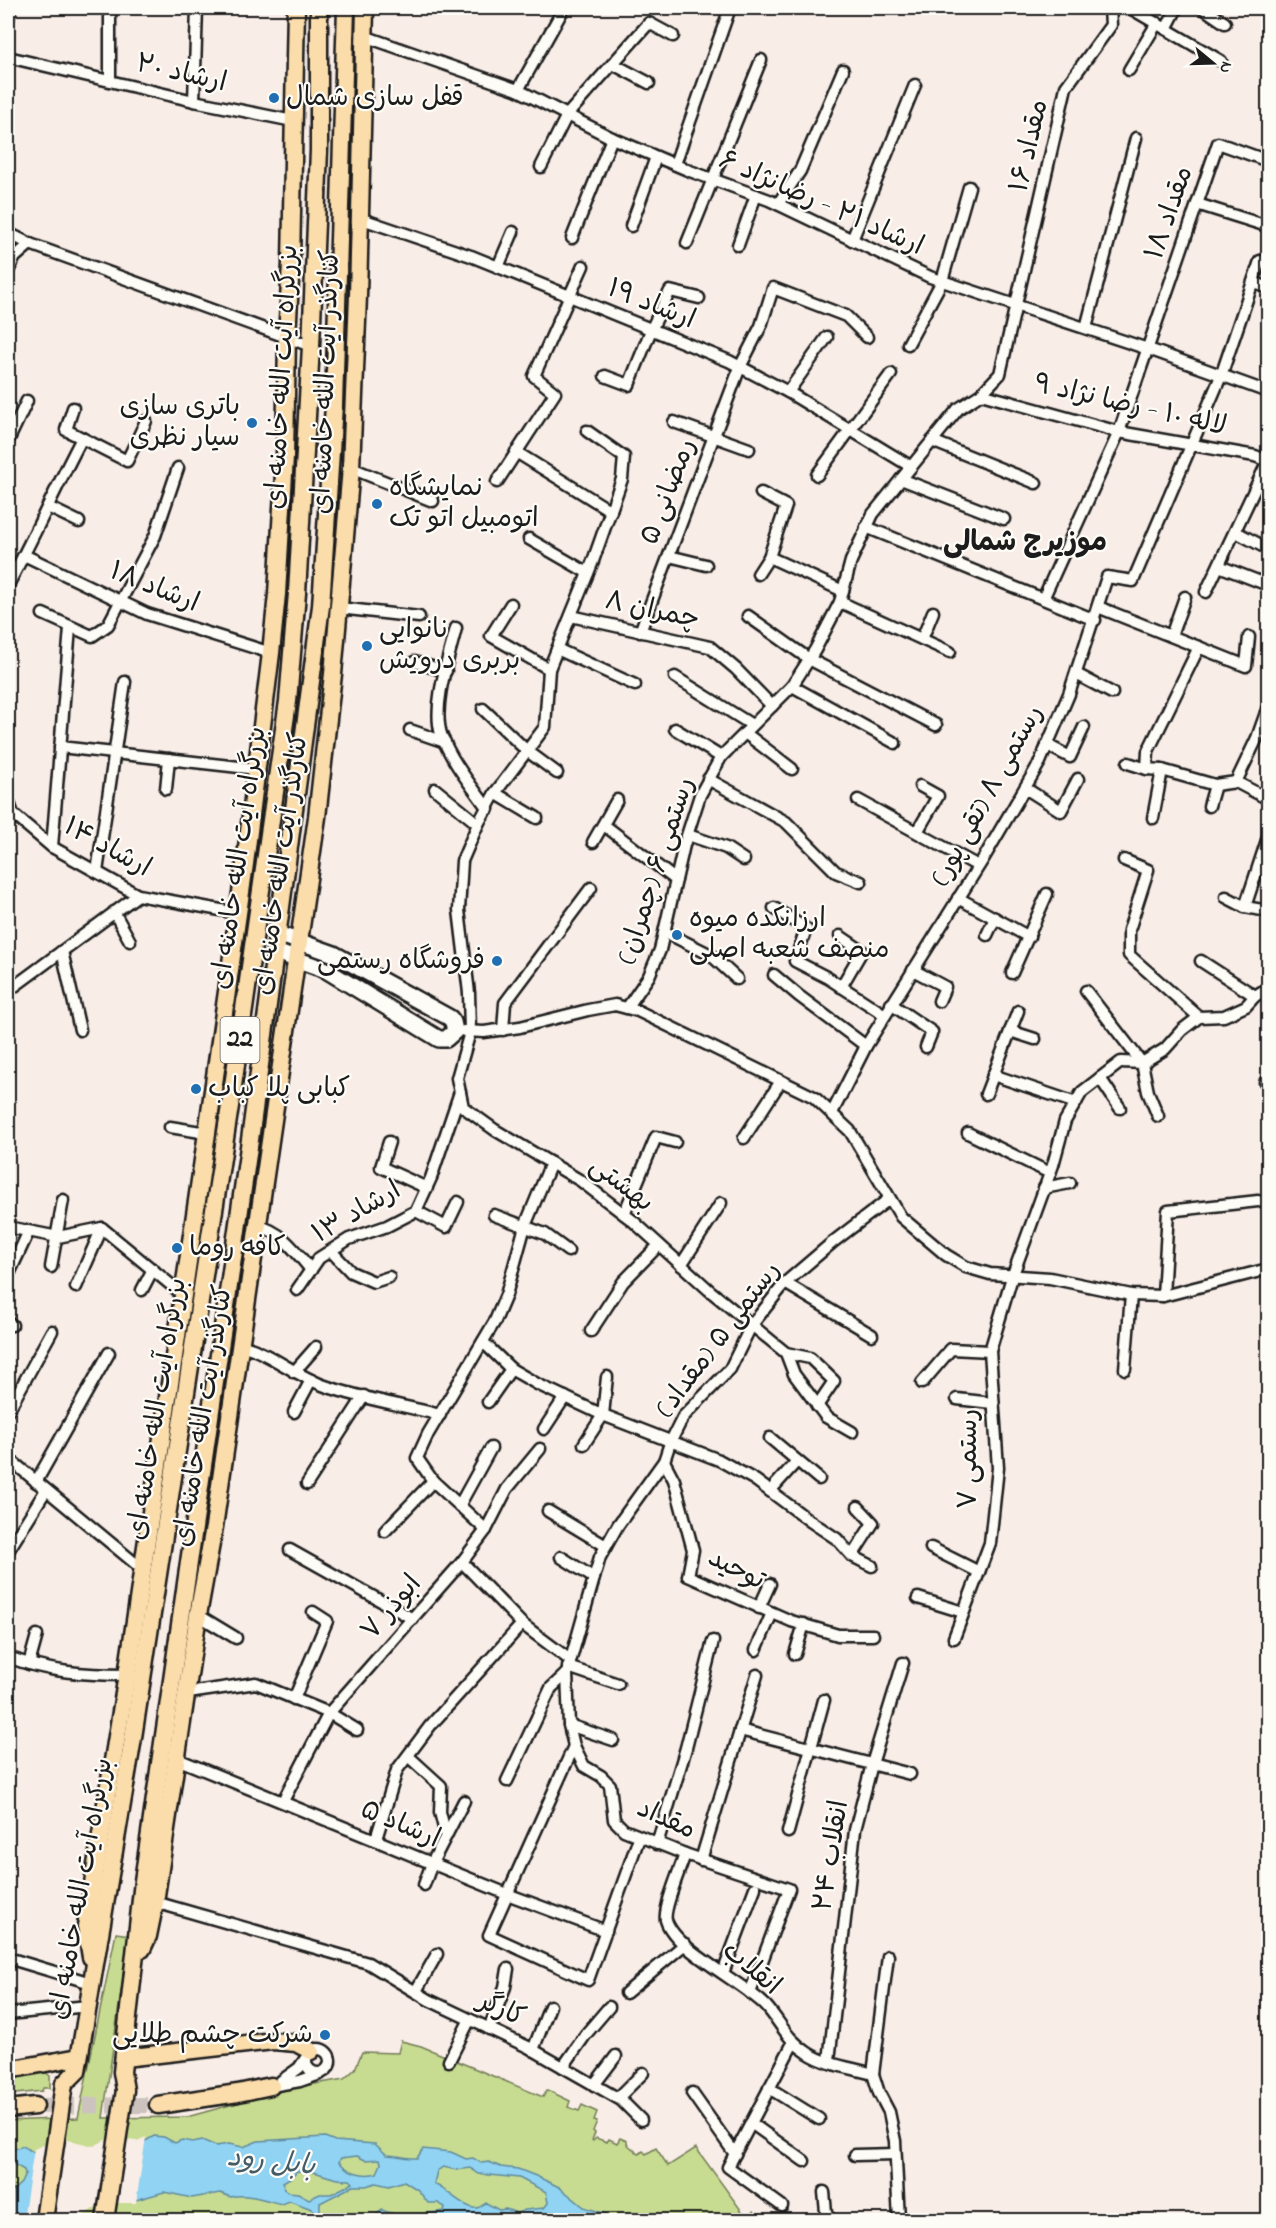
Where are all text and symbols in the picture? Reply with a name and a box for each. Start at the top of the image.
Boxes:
north arrow [1183,33,1243,93]
street label: ارشاد ۲۰ [132,45,230,103]
text: N [1212,58,1238,76]
place label: قفل سازی شمال [286,79,464,118]
marker: قفل سازی شمال [267,91,281,105]
street label: مقداد ۱۶ [1000,96,1060,196]
street label: ارشاد ۲۱ - رضانژاد ۶ [712,141,930,267]
street label: مقداد ۱۸ [1136,161,1204,265]
street label: بزرگراه آیت الله خامنه ای [257,244,309,510]
street label: کنارگذر آیت الله خامنه ای [303,249,351,515]
street label: ارشاد ۱۹ [601,270,701,340]
street label: لاله ۱۰ - رضا نژاد ۹ [1030,365,1230,447]
place label: باتری سازی سیار نظری [120,388,240,458]
marker: باتری سازی سیار نظری [245,416,259,430]
street label: رمضانی ۵ [631,433,707,551]
place label: نمایشگاه اتومبیل اتو تک [389,469,539,539]
marker: نمایشگاه اتومبیل اتو تک [370,497,384,511]
district label: موزیرج شمالی [943,523,1107,564]
street label: ارشاد ۱۸ [103,552,205,624]
street label: چمران ۸ [601,582,703,640]
place label: نانوایی بربری درویش [379,611,520,681]
marker: نانوایی بربری درویش [360,639,374,653]
street label: رستمی ۸ (تقی پور) [922,698,1054,894]
street label: بزرگراه آیت الله خامنه ای [202,724,278,992]
street label: کنارگذر آیت الله خامنه ای [244,730,320,998]
street label: رستمی ۶ (چمران) [608,773,706,969]
street label: ارشاد ۱۴ [56,808,158,888]
place label: ارزانکده میوه منصف شعبه اصلی [689,900,889,970]
marker: ارزانکده میوه منصف شعبه اصلی [670,928,684,942]
place label: فروشگاه رستمی [317,942,485,981]
marker: فروشگاه رستمی [490,954,504,968]
road number: 22 [220,1017,260,1063]
place label: کبابی پلا کباب [208,1070,350,1109]
marker: کبابی پلا کباب [189,1082,203,1096]
street label: بهشتی [580,1147,662,1223]
street label: ارشاد ۱۳ [305,1172,409,1254]
place label: کافه روما [189,1229,286,1268]
marker: کافه روما [170,1241,184,1255]
street label: رستمی ۵ (مقداد) [647,1253,791,1427]
street label: بزرگراه آیت الله خامنه ای [118,1275,198,1543]
street label: کنارگذر آیت الله خامنه ای [164,1282,244,1550]
street label: رستمی ۷ [950,1409,989,1509]
street label: توحید [701,1539,772,1601]
street label: ابوذر ۷ [352,1567,432,1649]
street label: بزرگراه آیت الله خامنه ای [40,1755,124,2023]
street label: مقداد [630,1790,702,1850]
street label: ارشاد ۵ [354,1791,446,1859]
street label: انقلاب ۲۴ [804,1798,860,1914]
street label: انقلاب [713,1933,789,2005]
street label: کارگر [469,1981,531,2038]
place label: شرکت چشم طلایی [112,2016,313,2055]
marker: شرکت چشم طلایی [318,2028,332,2042]
water label: بابل رود [225,2138,318,2188]

